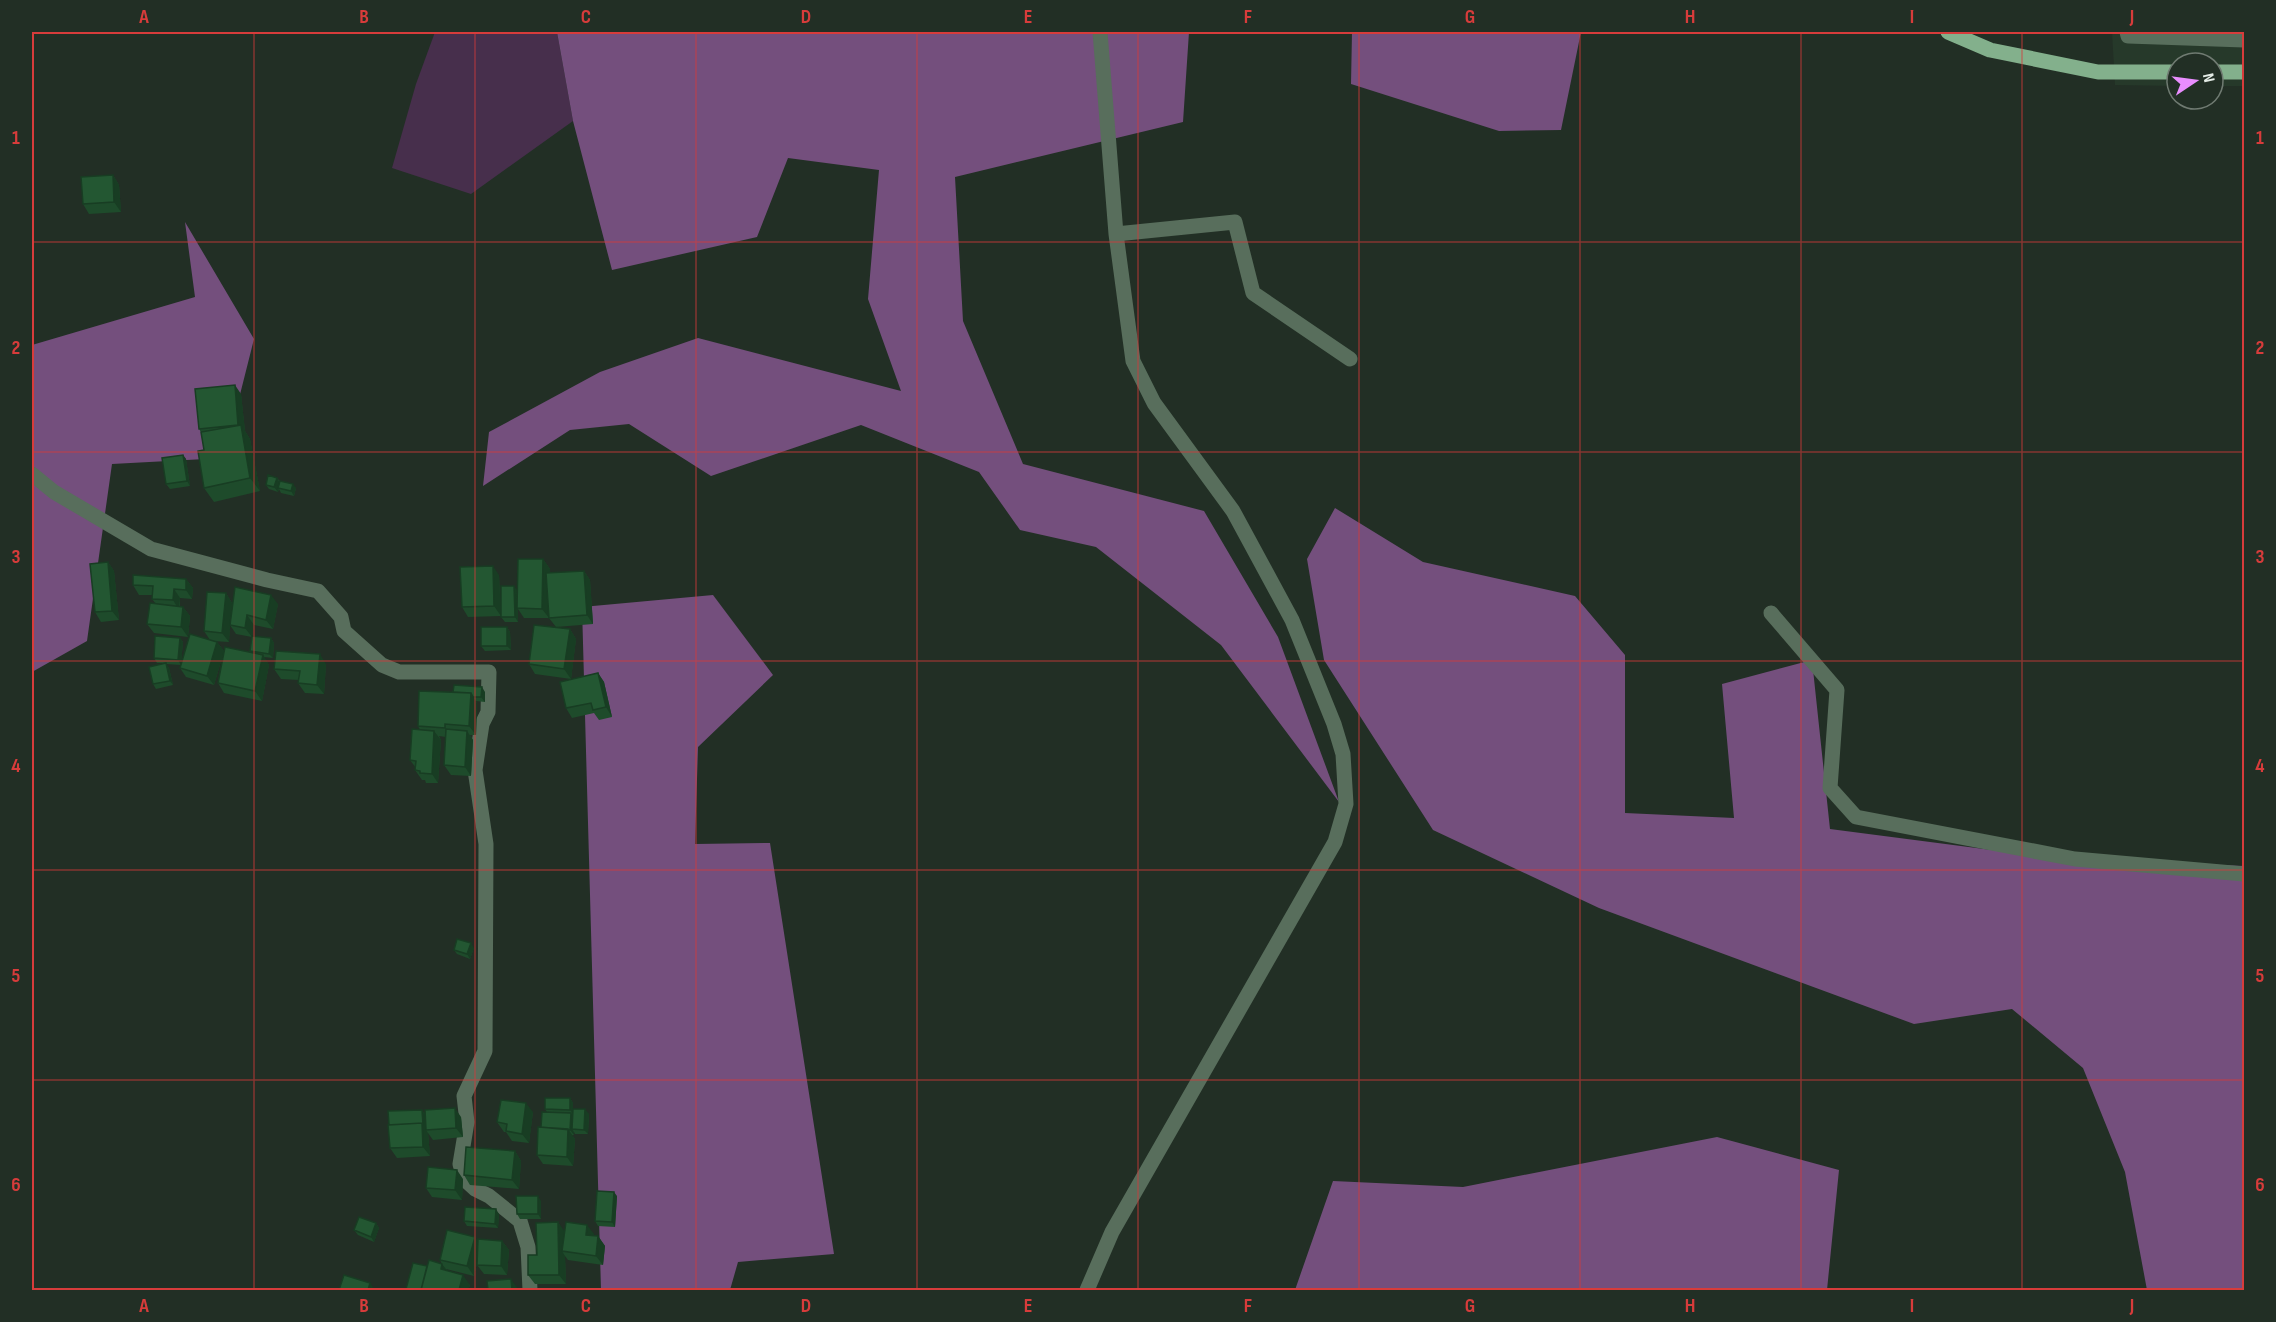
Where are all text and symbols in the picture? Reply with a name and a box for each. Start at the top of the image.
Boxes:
text: A [138,5,149,29]
text: B [359,5,369,29]
text: C [581,5,591,29]
text: D [801,5,811,29]
text: E [1024,5,1032,29]
text: F [1244,5,1252,29]
text: G [1465,5,1475,29]
text: H [1685,5,1695,29]
text: I [1910,5,1914,29]
text: J [2129,5,2134,29]
north arrow [2165,51,2225,111]
text: N [2198,72,2218,84]
text: 1 [12,126,20,150]
text: 1 [2256,126,2264,150]
text: 2 [12,336,20,360]
text: 2 [2256,336,2264,360]
text: 3 [12,545,21,569]
text: 3 [2256,545,2265,569]
text: 4 [11,754,21,778]
text: 4 [2255,754,2265,778]
text: 5 [12,964,21,988]
text: 5 [2256,964,2265,988]
text: 6 [11,1173,21,1197]
text: 6 [2255,1173,2265,1197]
text: A [138,1294,149,1318]
text: B [359,1294,369,1318]
text: C [581,1294,591,1318]
text: D [801,1294,811,1318]
text: E [1024,1294,1032,1318]
text: F [1244,1294,1252,1318]
text: G [1465,1294,1475,1318]
text: H [1685,1294,1695,1318]
text: I [1910,1294,1914,1318]
text: J [2129,1294,2134,1318]

